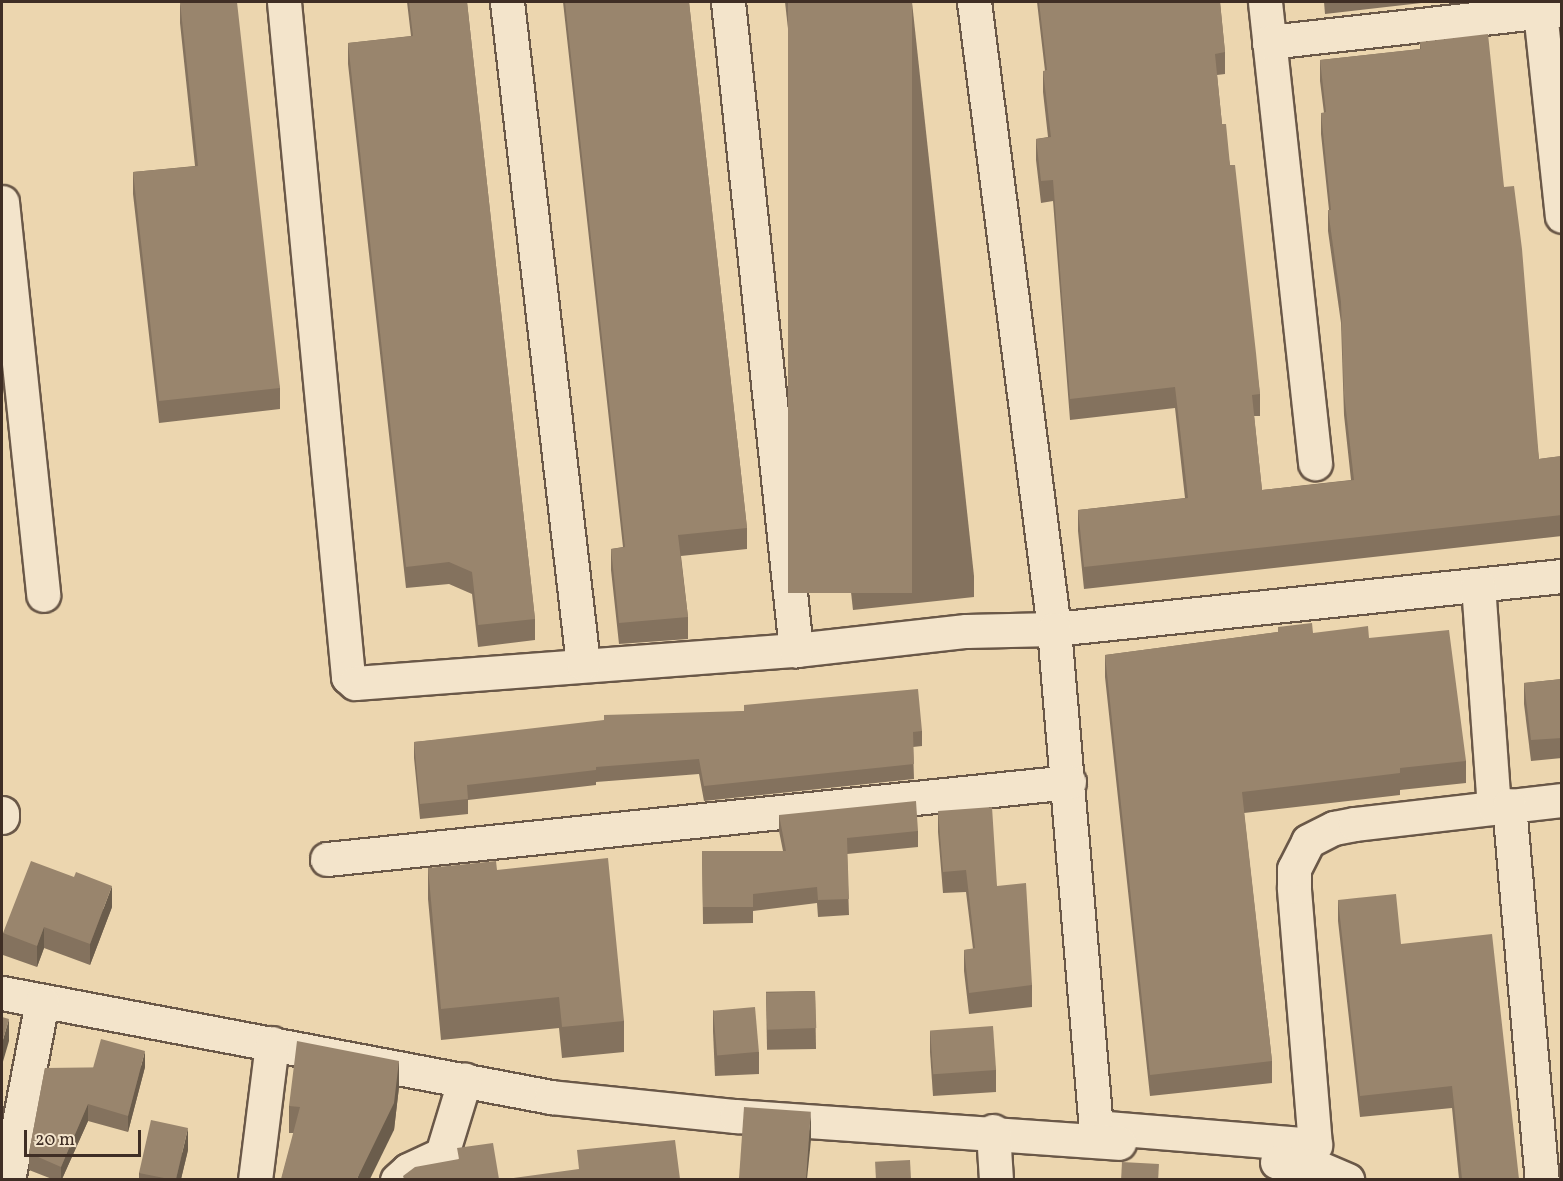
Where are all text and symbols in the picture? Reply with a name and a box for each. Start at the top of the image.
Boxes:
scale bar [27,1118,144,1156]
text: 20 m [35,1128,75,1153]

